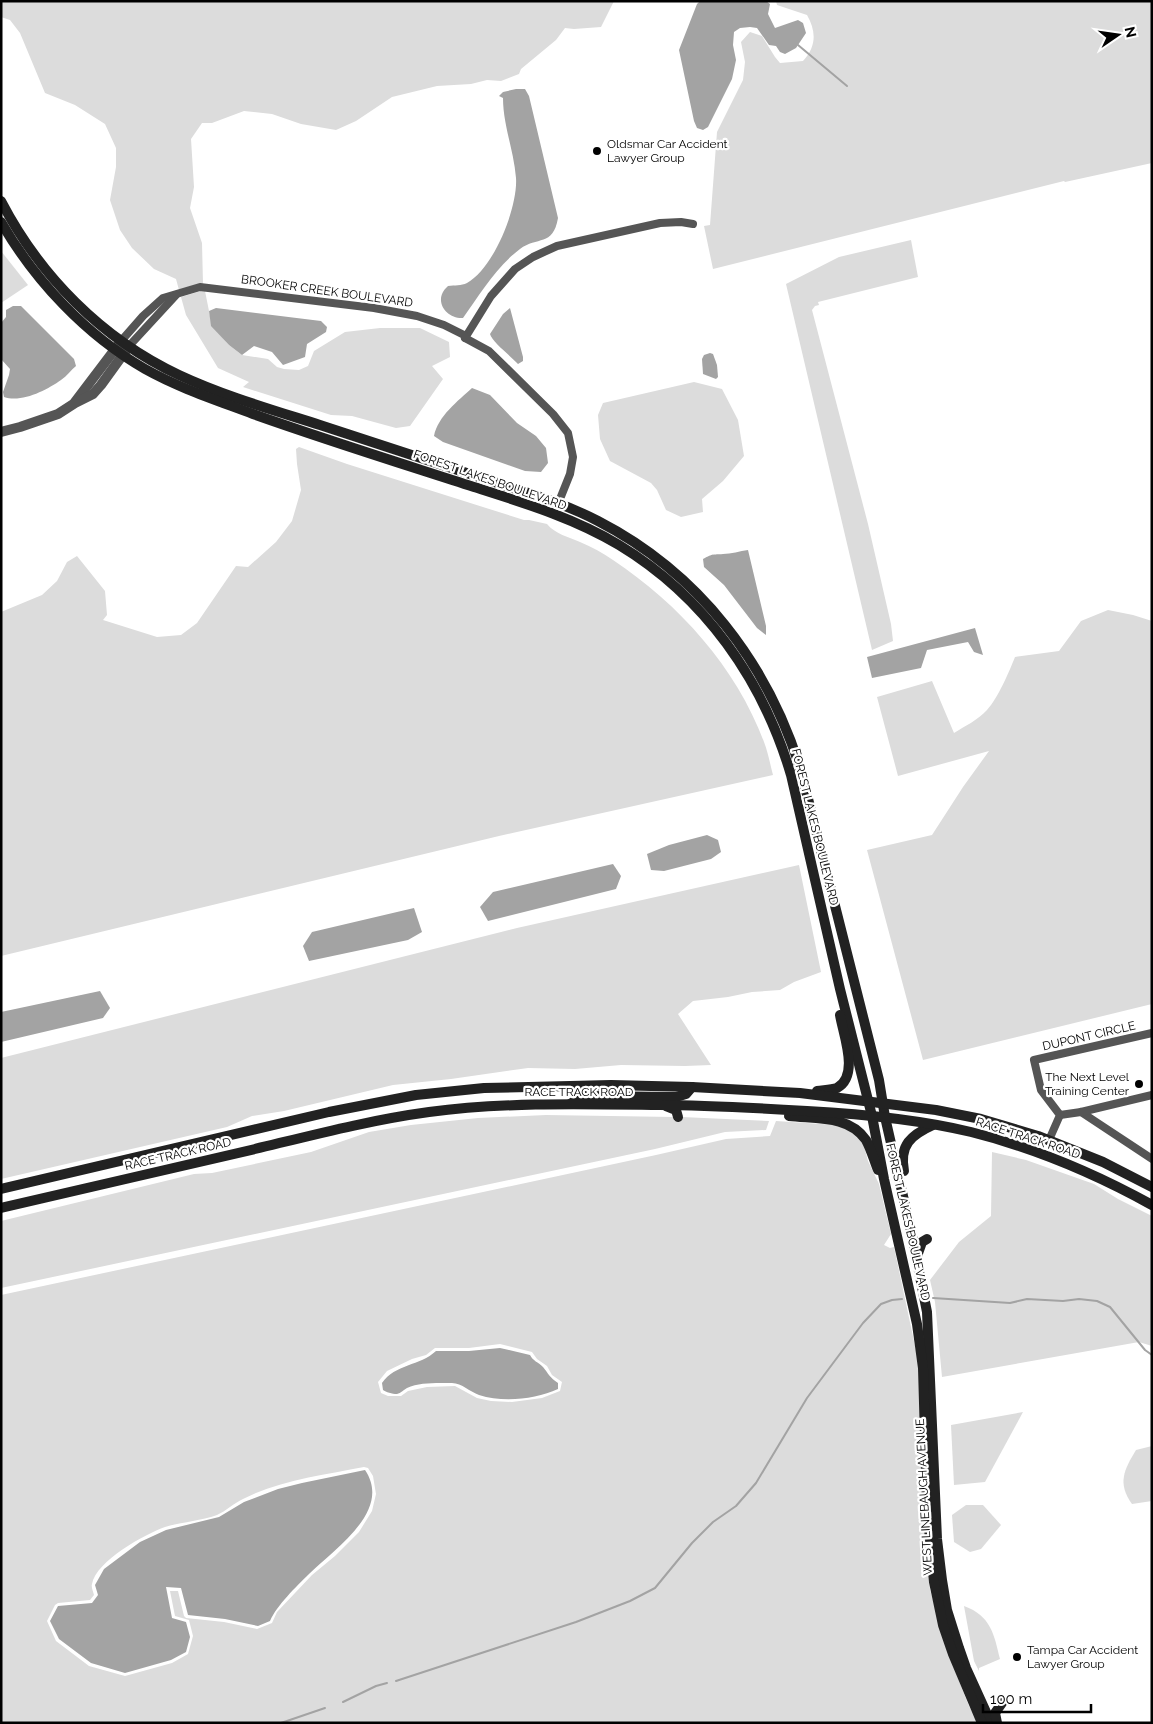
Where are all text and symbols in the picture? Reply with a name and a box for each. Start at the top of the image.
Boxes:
north arrow [1093,10,1143,60]
text: N [1122,25,1140,39]
place label: Oldsmar Car Accident Lawyer Group [607,137,728,165]
marker: Oldsmar Car Accident Lawyer Group [591,145,603,157]
street label: BROOKER CREEK BOULEVARD [240,272,414,310]
street label: FOREST LAKES BOULEVARD [412,447,569,513]
street label: FOREST LAKES BOULEVARD [789,747,841,907]
street label: DUPONT CIRCLE [1041,1018,1137,1054]
place label: The Next Level Training Center [1045,1070,1130,1098]
marker: The Next Level Training Center [1133,1078,1145,1090]
street label: RACE TRACK ROAD [525,1085,634,1099]
street label: RACE TRACK ROAD [974,1115,1082,1162]
street label: RACE TRACK ROAD [123,1135,233,1173]
street label: FOREST LAKES BOULEVARD [883,1142,933,1302]
street label: WEST LINEBAUGH AVENUE [913,1418,935,1576]
place label: Tampa Car Accident Lawyer Group [1027,1643,1138,1671]
marker: Tampa Car Accident Lawyer Group [1011,1651,1023,1663]
scale bar [983,1682,1090,1714]
text: 100 m [990,1690,1032,1708]

